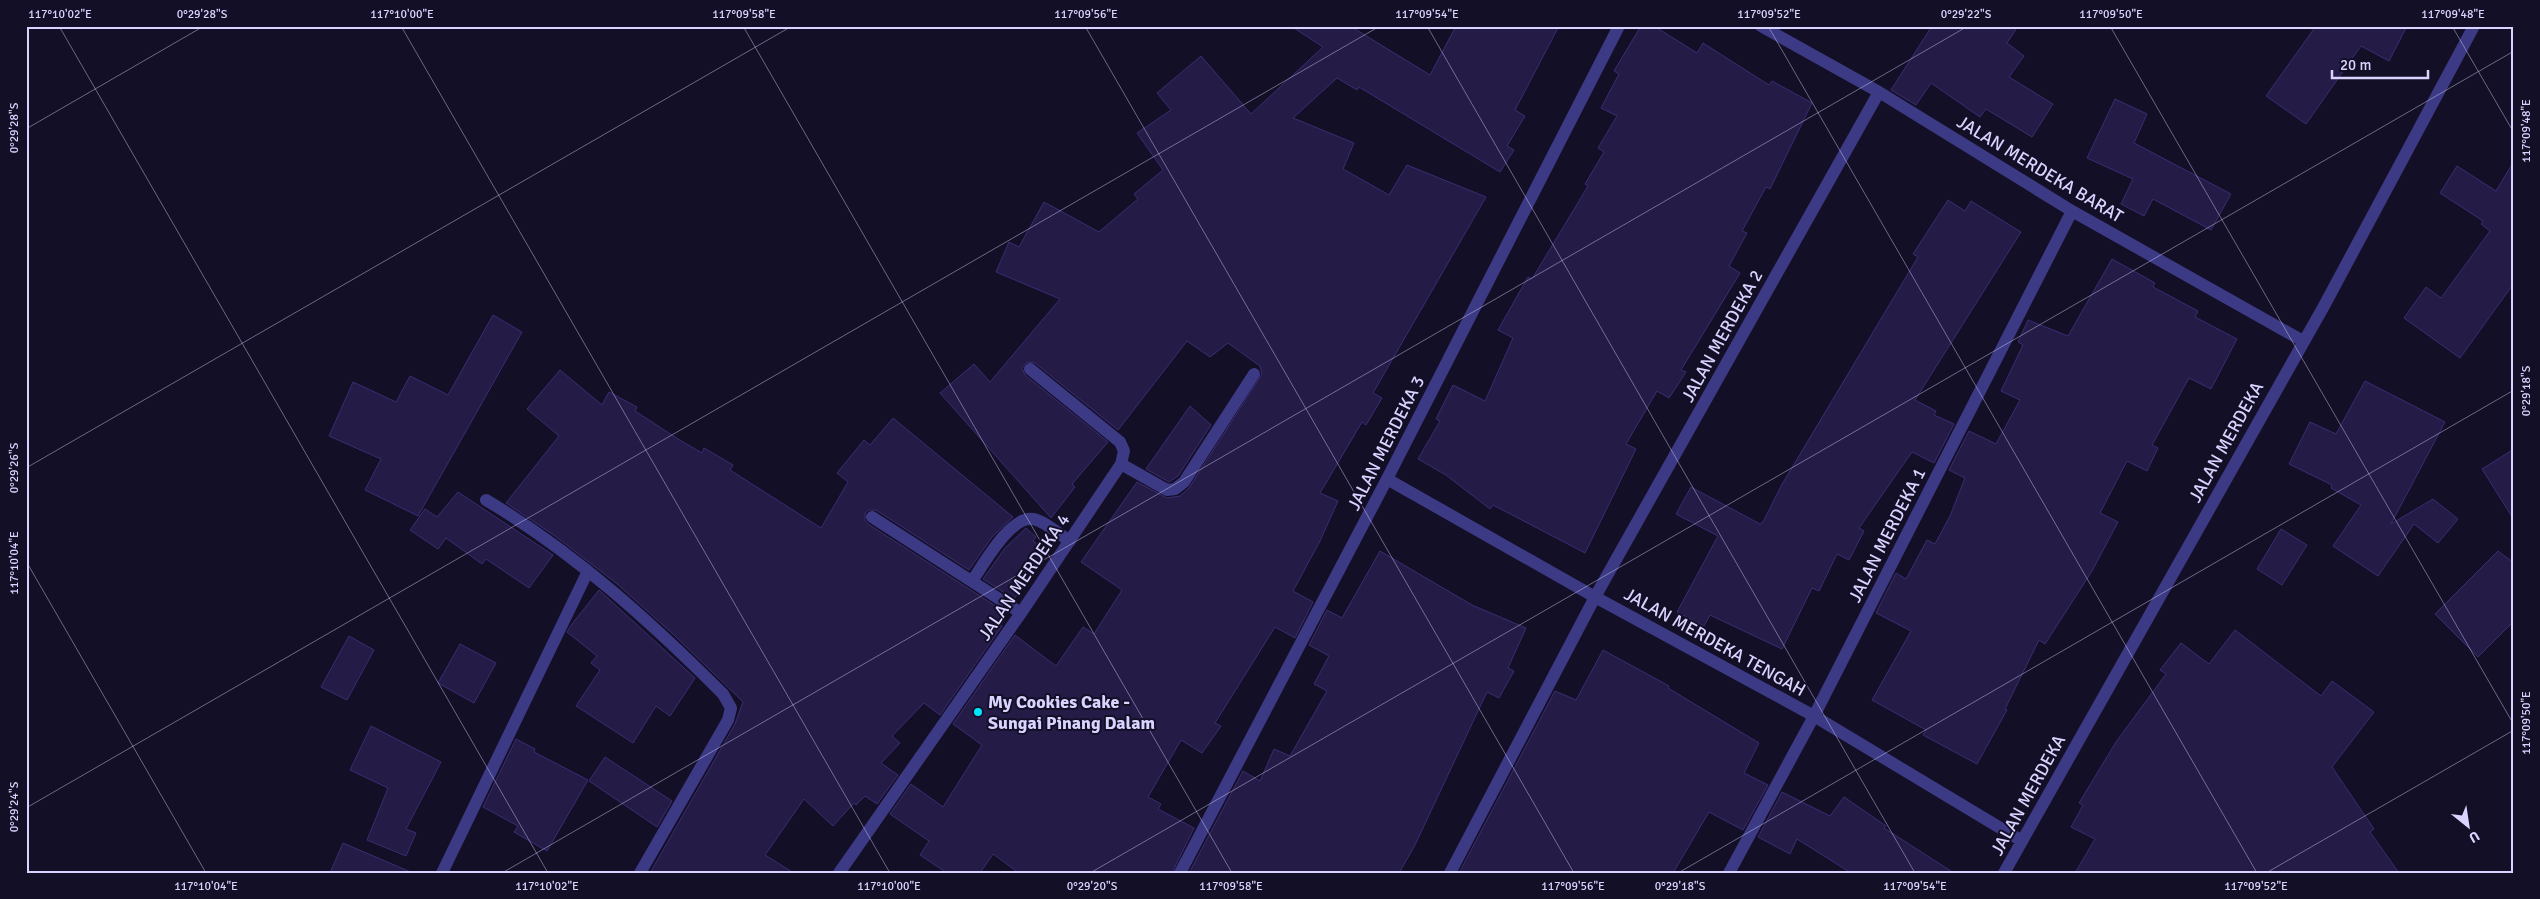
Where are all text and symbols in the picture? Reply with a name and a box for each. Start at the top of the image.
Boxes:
text: 117°10'02"E [28,7,92,22]
text: 0°29'28"S [177,7,228,22]
text: 117°10'00"E [370,7,434,22]
text: 117°09'58"E [712,7,776,22]
text: 117°09'56"E [1054,7,1118,22]
text: 117°09'54"E [1395,7,1459,22]
text: 117°09'52"E [1737,7,1801,22]
text: 0°29'22"S [1941,7,1992,22]
text: 117°09'50"E [2079,7,2143,22]
text: 117°09'48"E [2421,7,2485,22]
scale bar [2332,48,2429,80]
text: 20 m [2340,56,2371,74]
text: 117°09'48"E [2519,99,2534,163]
text: 0°29'28"S [7,102,22,153]
street label: JALAN MERDEKA BARAT [1953,111,2127,227]
street label: JALAN MERDEKA 2 [1677,266,1767,406]
text: 0°29'18"S [2519,365,2534,416]
street label: JALAN MERDEKA 3 [1343,372,1429,514]
street label: JALAN MERDEKA [2184,378,2268,506]
text: 0°29'26"S [7,442,22,493]
street label: JALAN MERDEKA 1 [1844,464,1930,606]
street label: JALAN MERDEKA 4 [974,509,1075,644]
text: 117°10'04"E [7,531,22,595]
street label: JALAN MERDEKA TENGAH [1620,583,1810,701]
place label: My Cookies Cake - Sungai Pinang Dalam [988,691,1155,734]
text: 117°09'50"E [2519,691,2534,755]
marker: My Cookies Cake - Sungai Pinang Dalam [972,706,984,718]
street label: JALAN MERDEKA [1986,731,2070,859]
text: 0°29'24"S [7,781,22,832]
north arrow [2442,802,2492,852]
text: U [2466,827,2483,847]
text: 117°10'04"E [174,879,238,894]
text: 117°10'02"E [515,879,579,894]
text: 117°10'00"E [857,879,921,894]
text: 0°29'20"S [1067,879,1118,894]
text: 117°09'58"E [1199,879,1263,894]
text: 117°09'56"E [1541,879,1605,894]
text: 0°29'18"S [1655,879,1706,894]
text: 117°09'54"E [1883,879,1947,894]
text: 117°09'52"E [2224,879,2288,894]

